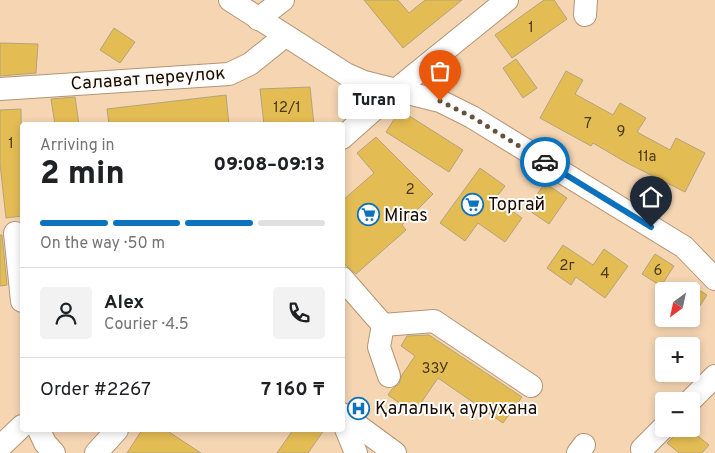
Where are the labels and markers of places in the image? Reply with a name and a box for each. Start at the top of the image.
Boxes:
pin [419,50,461,101]
callout: Turan [338,84,410,118]
pin [630,176,672,227]
supermarket icon: Торгай [460,192,484,216]
place label: Торгай [488,194,545,217]
supermarket icon: Miras [356,203,380,227]
place label: Miras [384,205,428,228]
hospital icon: Қалалық аурухана [347,396,371,420]
place label: Қалалық аурухана [375,398,537,421]

